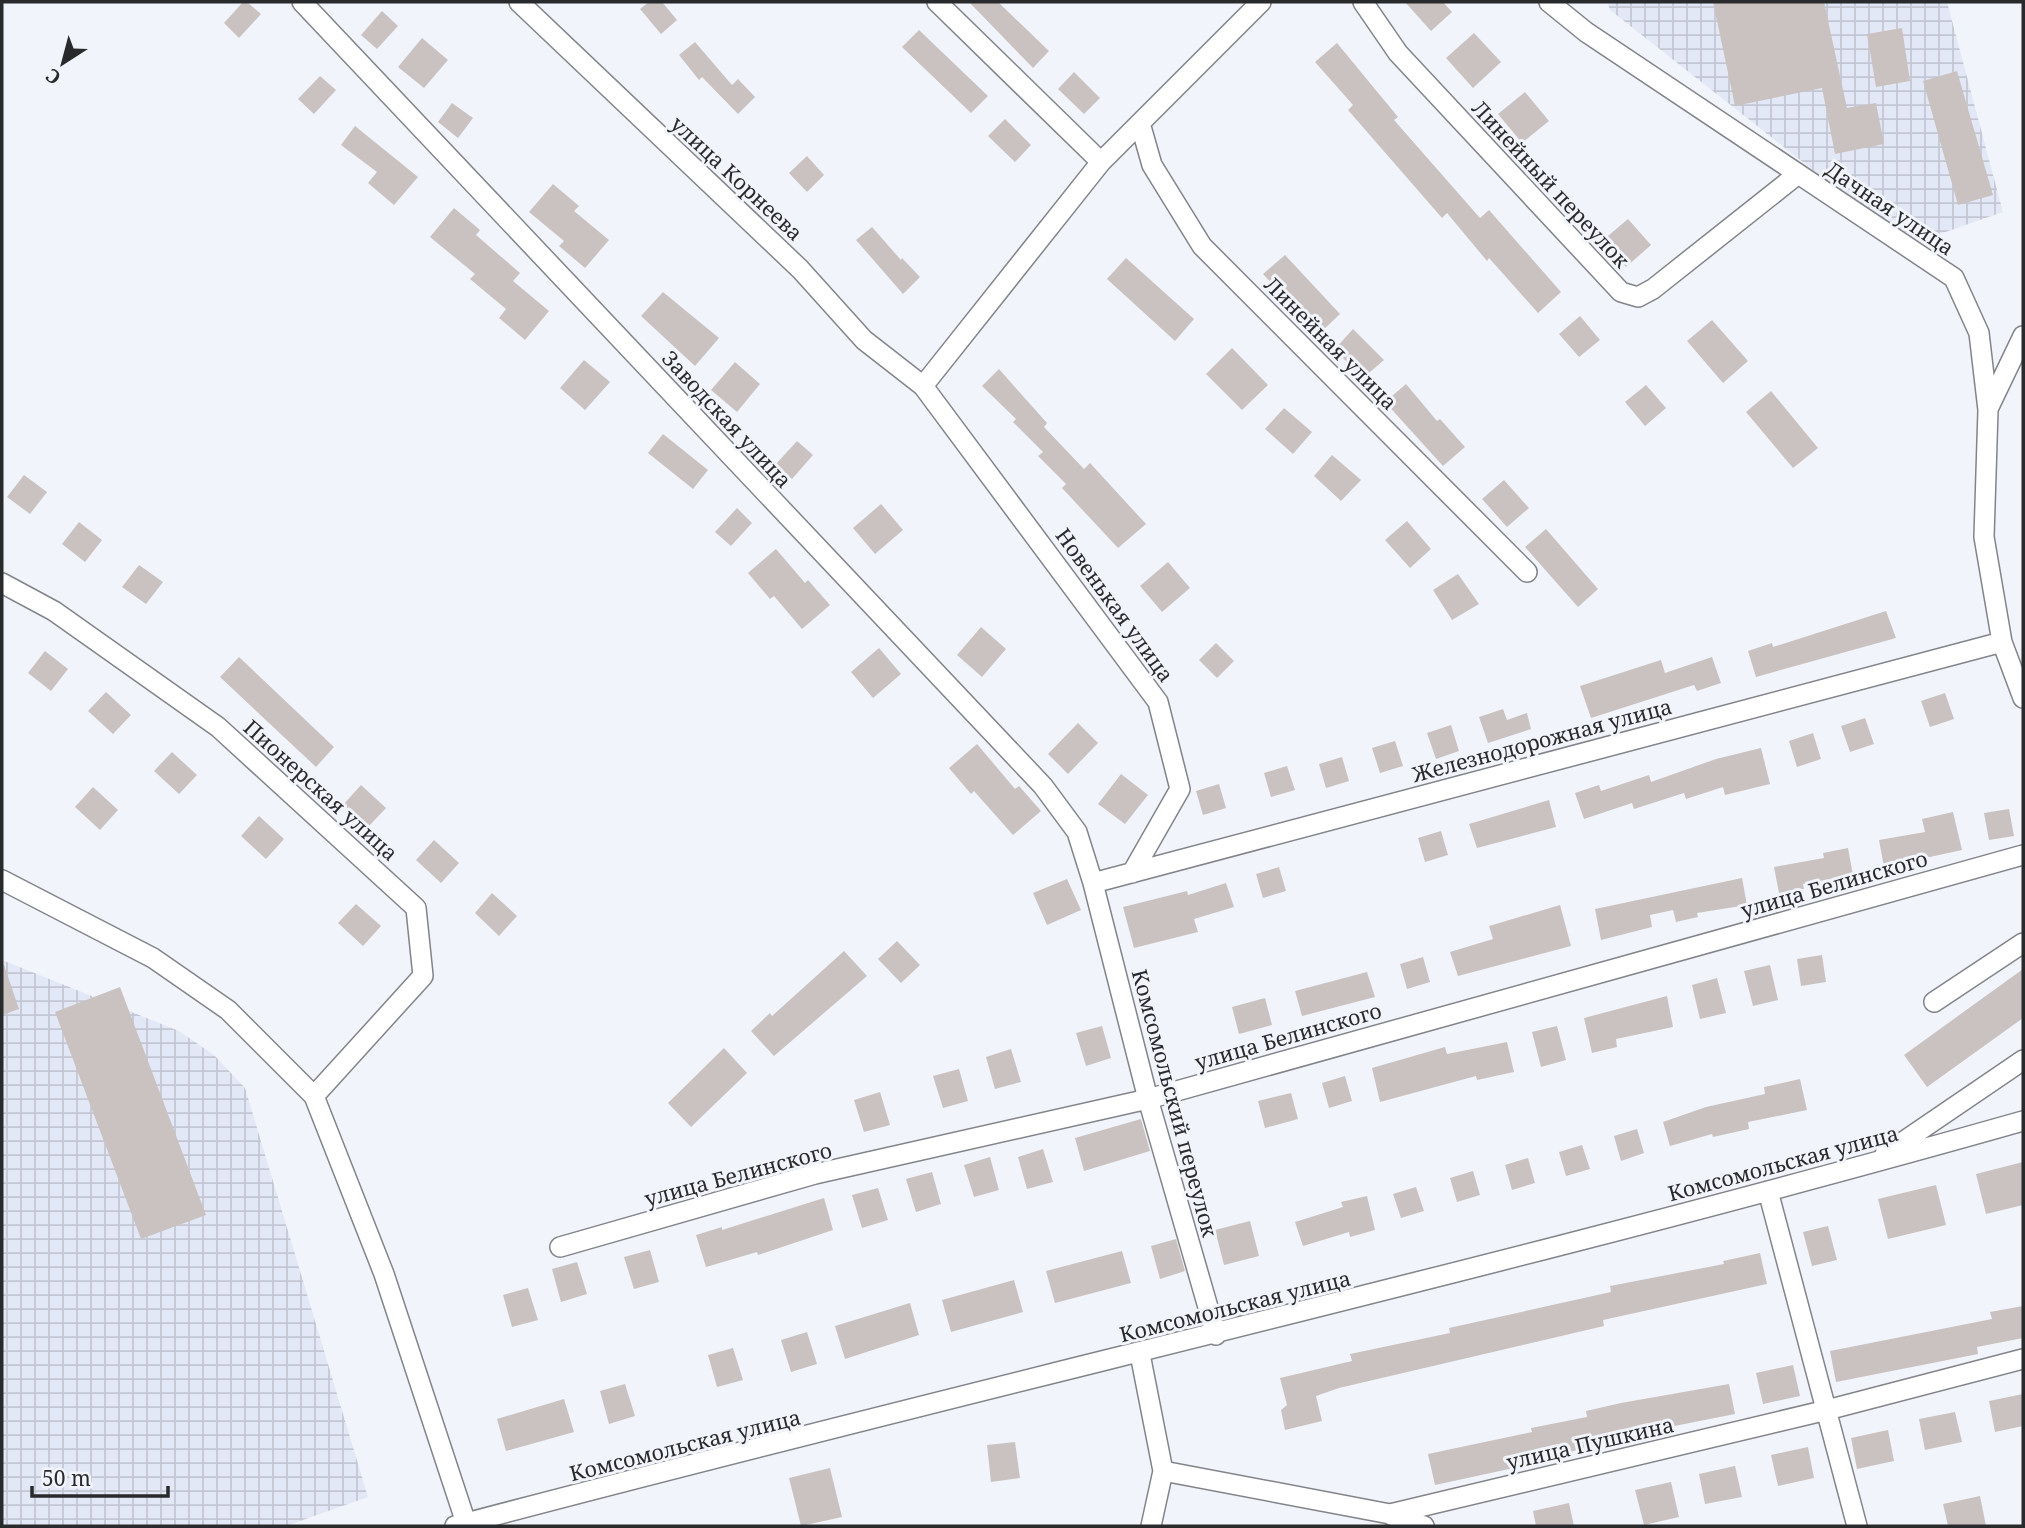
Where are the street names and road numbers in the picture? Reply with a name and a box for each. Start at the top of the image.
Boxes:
street label: Линейный переулок [1466,94,1636,274]
street label: улица Корнеева [665,110,809,246]
street label: Дачная улица [1820,155,1960,261]
street label: Линейная улица [1258,270,1404,416]
street label: Заводская улица [656,344,798,494]
street label: Новенькая улица [1050,522,1180,688]
street label: Железнодорожная улица [1408,692,1675,788]
street label: Пионерская улица [238,713,404,867]
street label: улица Белинского [1737,844,1931,924]
street label: Комсомольский переулок [1126,966,1224,1240]
street label: улица Белинского [1191,996,1385,1076]
street label: Комсомольская улица [1665,1119,1901,1207]
street label: улица Белинского [641,1136,835,1212]
street label: Комсомольская улица [1116,1264,1354,1348]
street label: Комсомольская улица [566,1403,804,1487]
street label: улица Пушкина [1503,1410,1677,1476]

